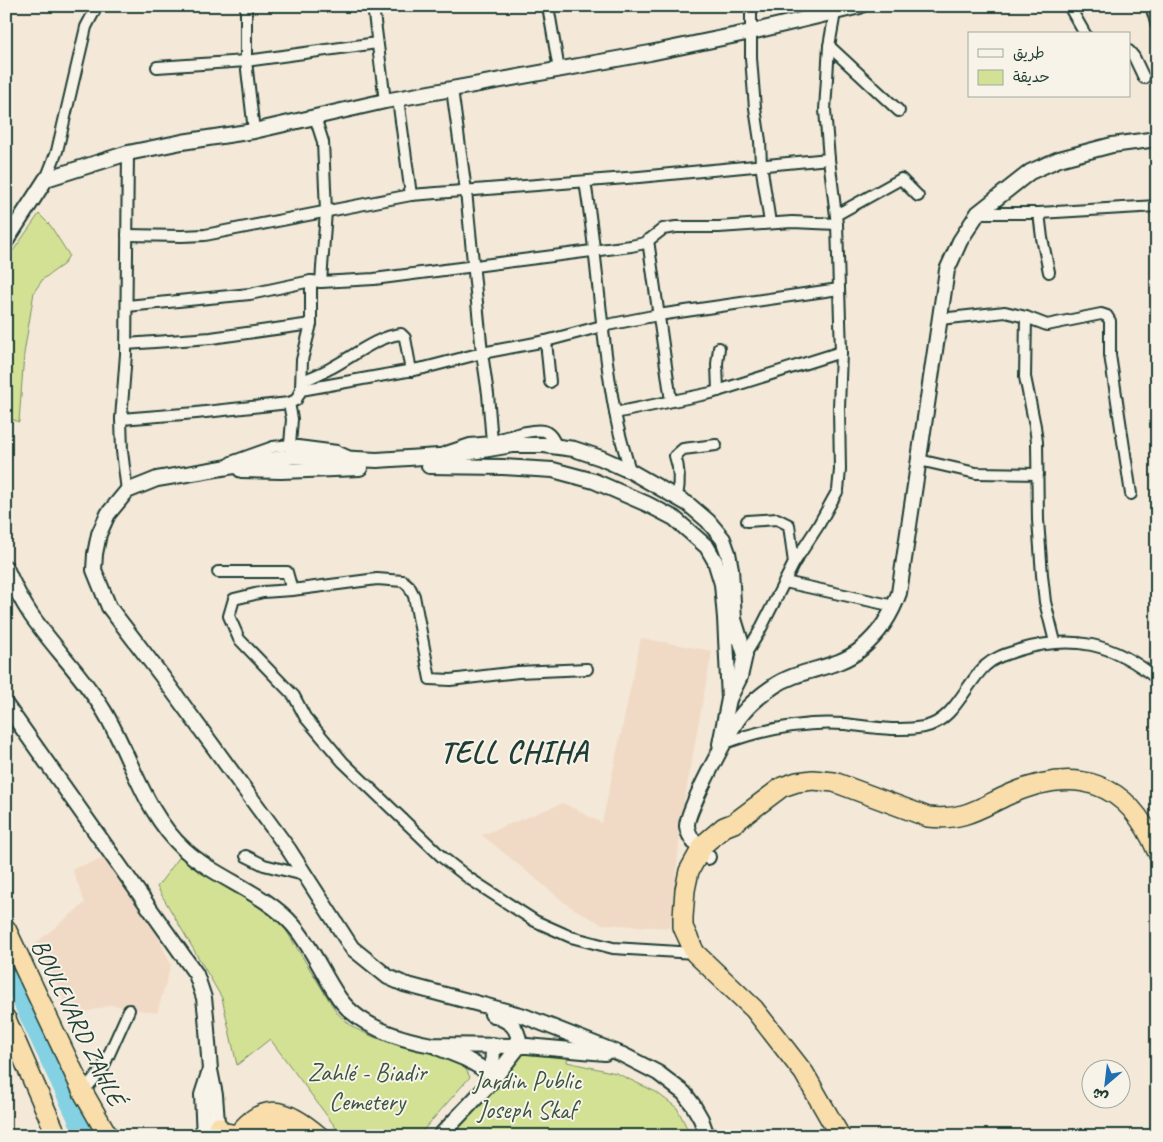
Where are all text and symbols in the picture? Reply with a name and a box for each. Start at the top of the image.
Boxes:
legend [968,32,1130,98]
text: طريق [1013,44,1045,63]
text: حديقة [1013,68,1050,87]
district label: TELL CHIHA [440,733,590,771]
street label: BOULEVARD ZAHLÉ [24,934,133,1113]
park label: Zahlé - Biadir Cemetery [307,1057,429,1118]
north arrow [1080,1060,1130,1110]
park label: Jardin Public Joseph Skaf [472,1065,582,1126]
text: ش [1089,1084,1111,1106]

